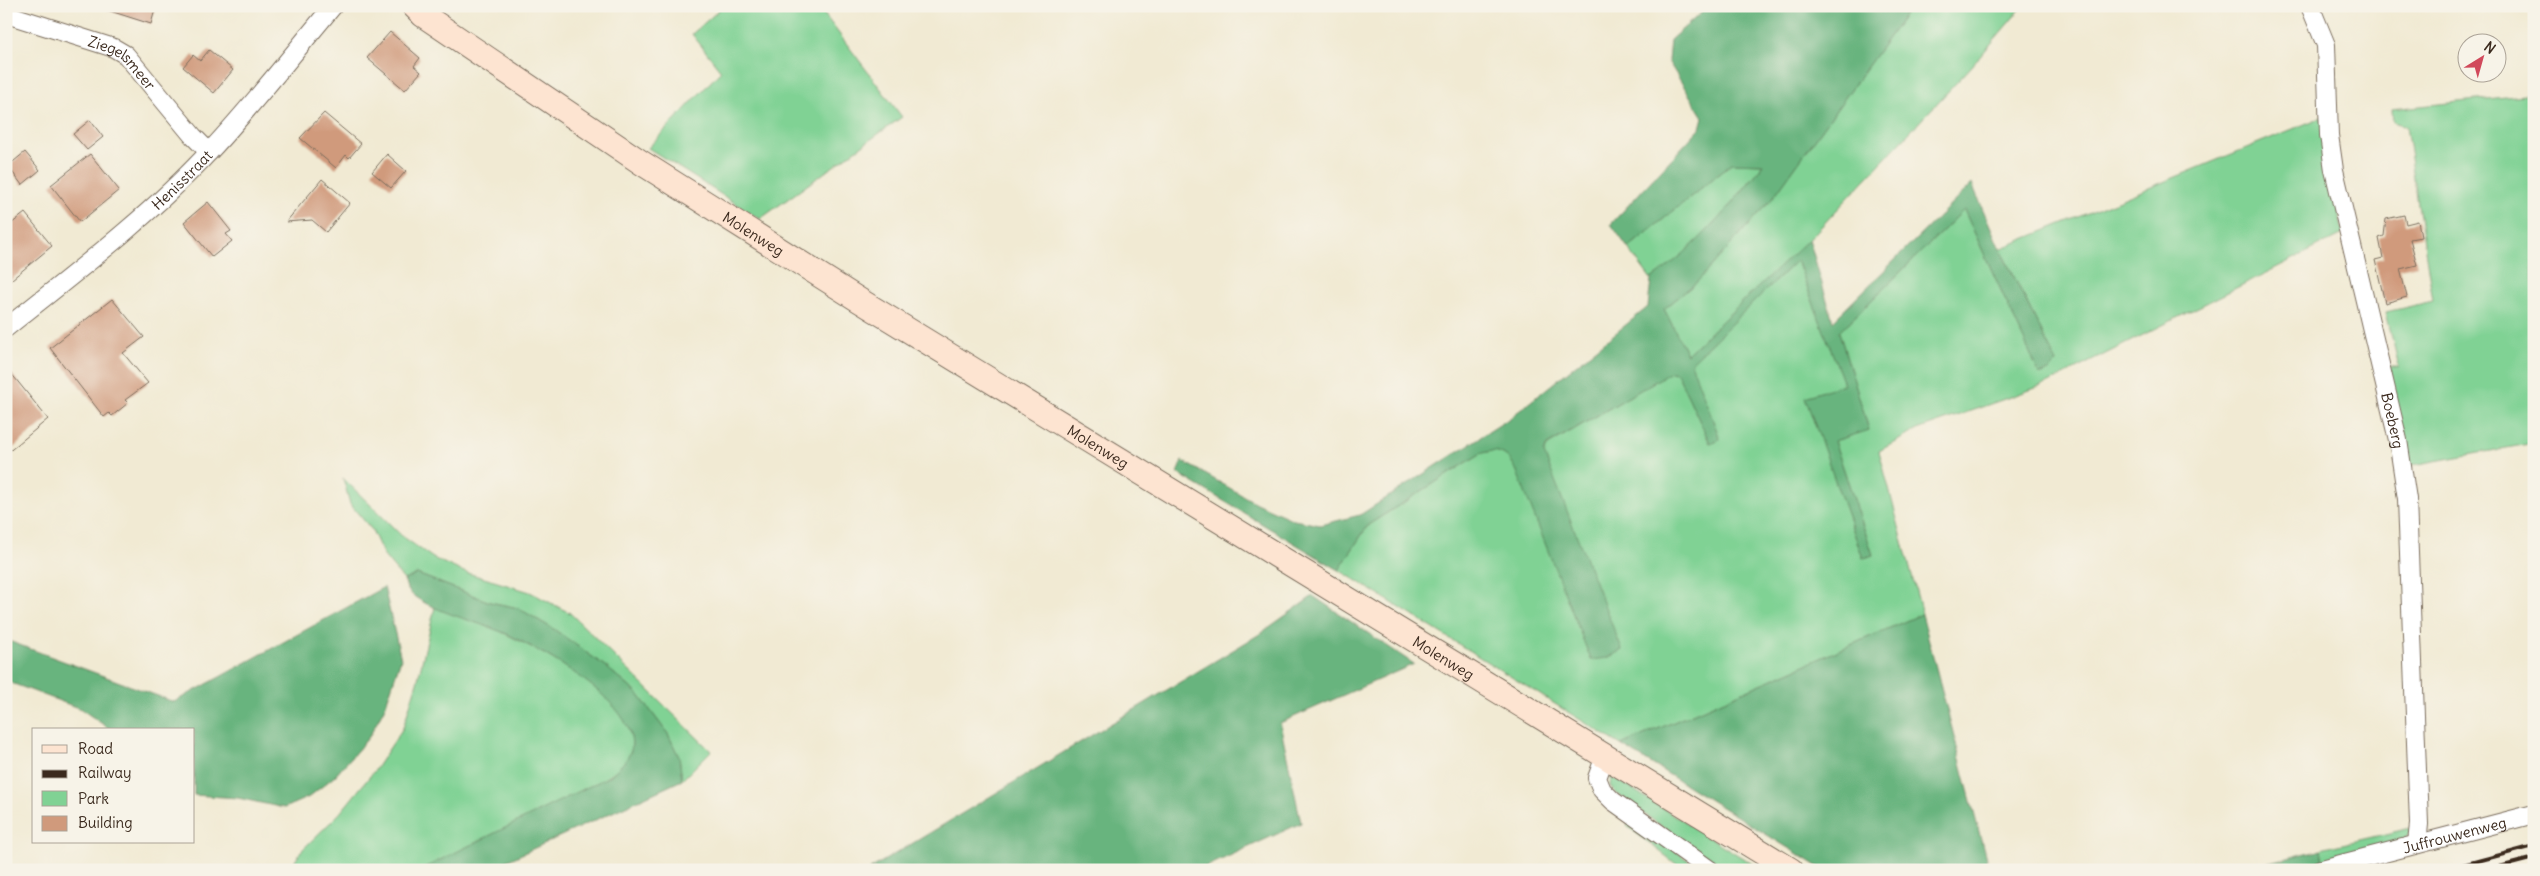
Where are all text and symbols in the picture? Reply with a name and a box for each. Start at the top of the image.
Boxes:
street label: Ziegelsmeer [86,31,160,93]
north arrow [2458,32,2508,82]
text: N [2481,38,2499,58]
street label: Henisstraat [147,146,216,214]
street label: Molenweg [719,207,788,260]
street label: Boeberg [2378,391,2409,450]
street label: Molenweg [1064,420,1132,472]
street label: Molenweg [1409,632,1478,684]
legend [32,728,195,844]
text: Road [78,739,113,758]
text: Railway [78,763,132,782]
text: Park [78,789,109,808]
street label: Juffrouwenweg [2401,812,2508,857]
text: Building [78,813,133,832]

